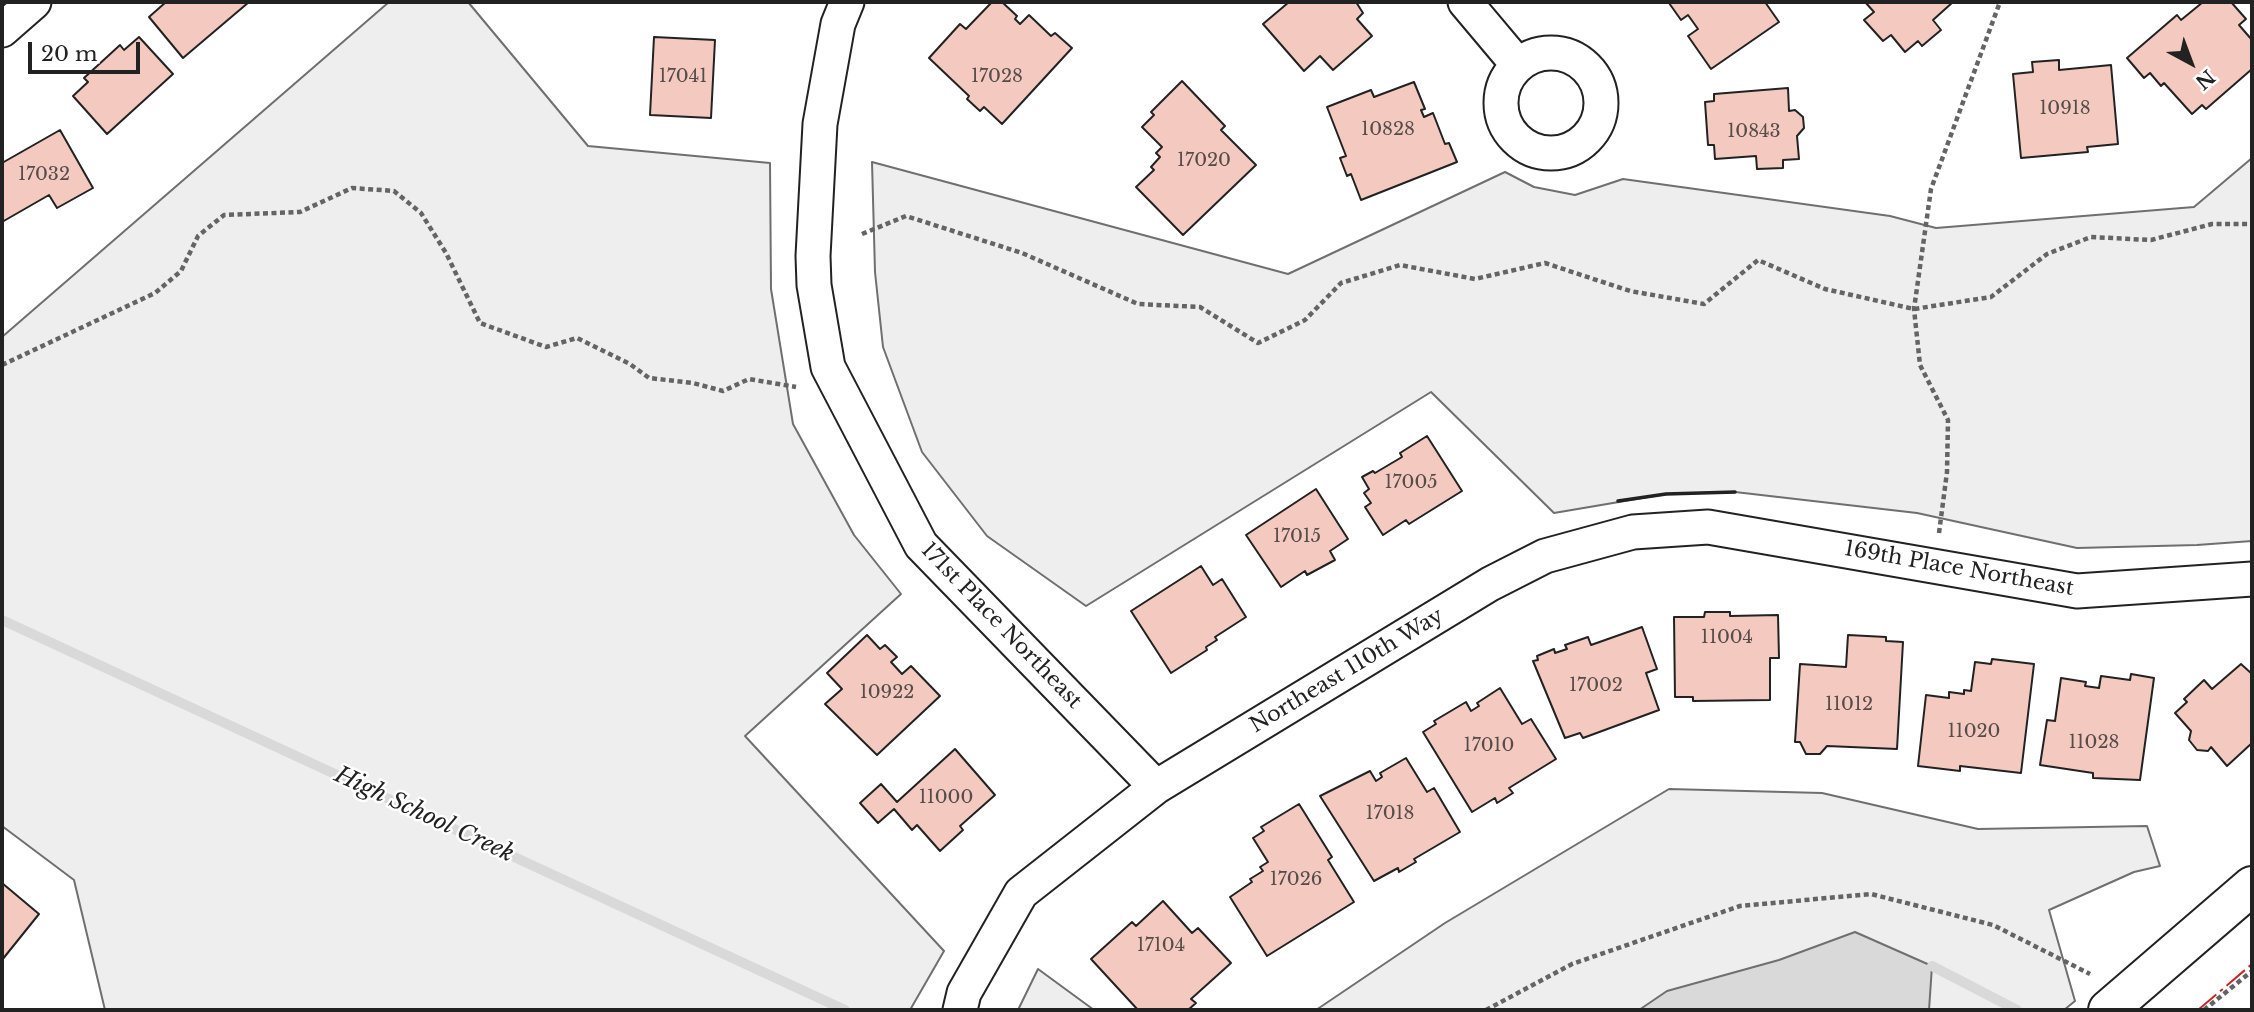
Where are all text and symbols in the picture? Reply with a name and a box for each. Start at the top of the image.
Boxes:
scale bar [32,28,144,72]
north arrow [2156,28,2226,98]
text: 20 m [41,41,98,67]
text: N [2191,65,2219,94]
house number: 17041 [659,66,707,88]
house number: 17028 [971,66,1023,88]
house number: 10918 [2039,98,2091,120]
house number: 10828 [1361,119,1415,141]
house number: 10843 [1727,121,1781,143]
house number: 17020 [1177,150,1231,172]
house number: 17032 [18,164,70,186]
house number: 17005 [1385,472,1437,494]
house number: 17015 [1273,526,1321,548]
street label: 169th Place Northeast [1842,536,2076,602]
street label: 171st Place Northeast [915,538,1087,714]
street label: Northeast 110th Way [1246,603,1448,739]
house number: 11004 [1701,627,1753,649]
house number: 17002 [1569,675,1623,697]
house number: 10922 [860,682,914,704]
house number: 11012 [1825,694,1873,716]
house number: 11020 [1948,721,2000,743]
house number: 11028 [2069,732,2119,754]
house number: 17010 [1464,735,1514,757]
water label: High School Creek [330,761,518,869]
house number: 11000 [919,787,973,809]
house number: 17018 [1366,803,1414,825]
house number: 17026 [1270,869,1322,891]
house number: 17104 [1137,935,1185,957]

